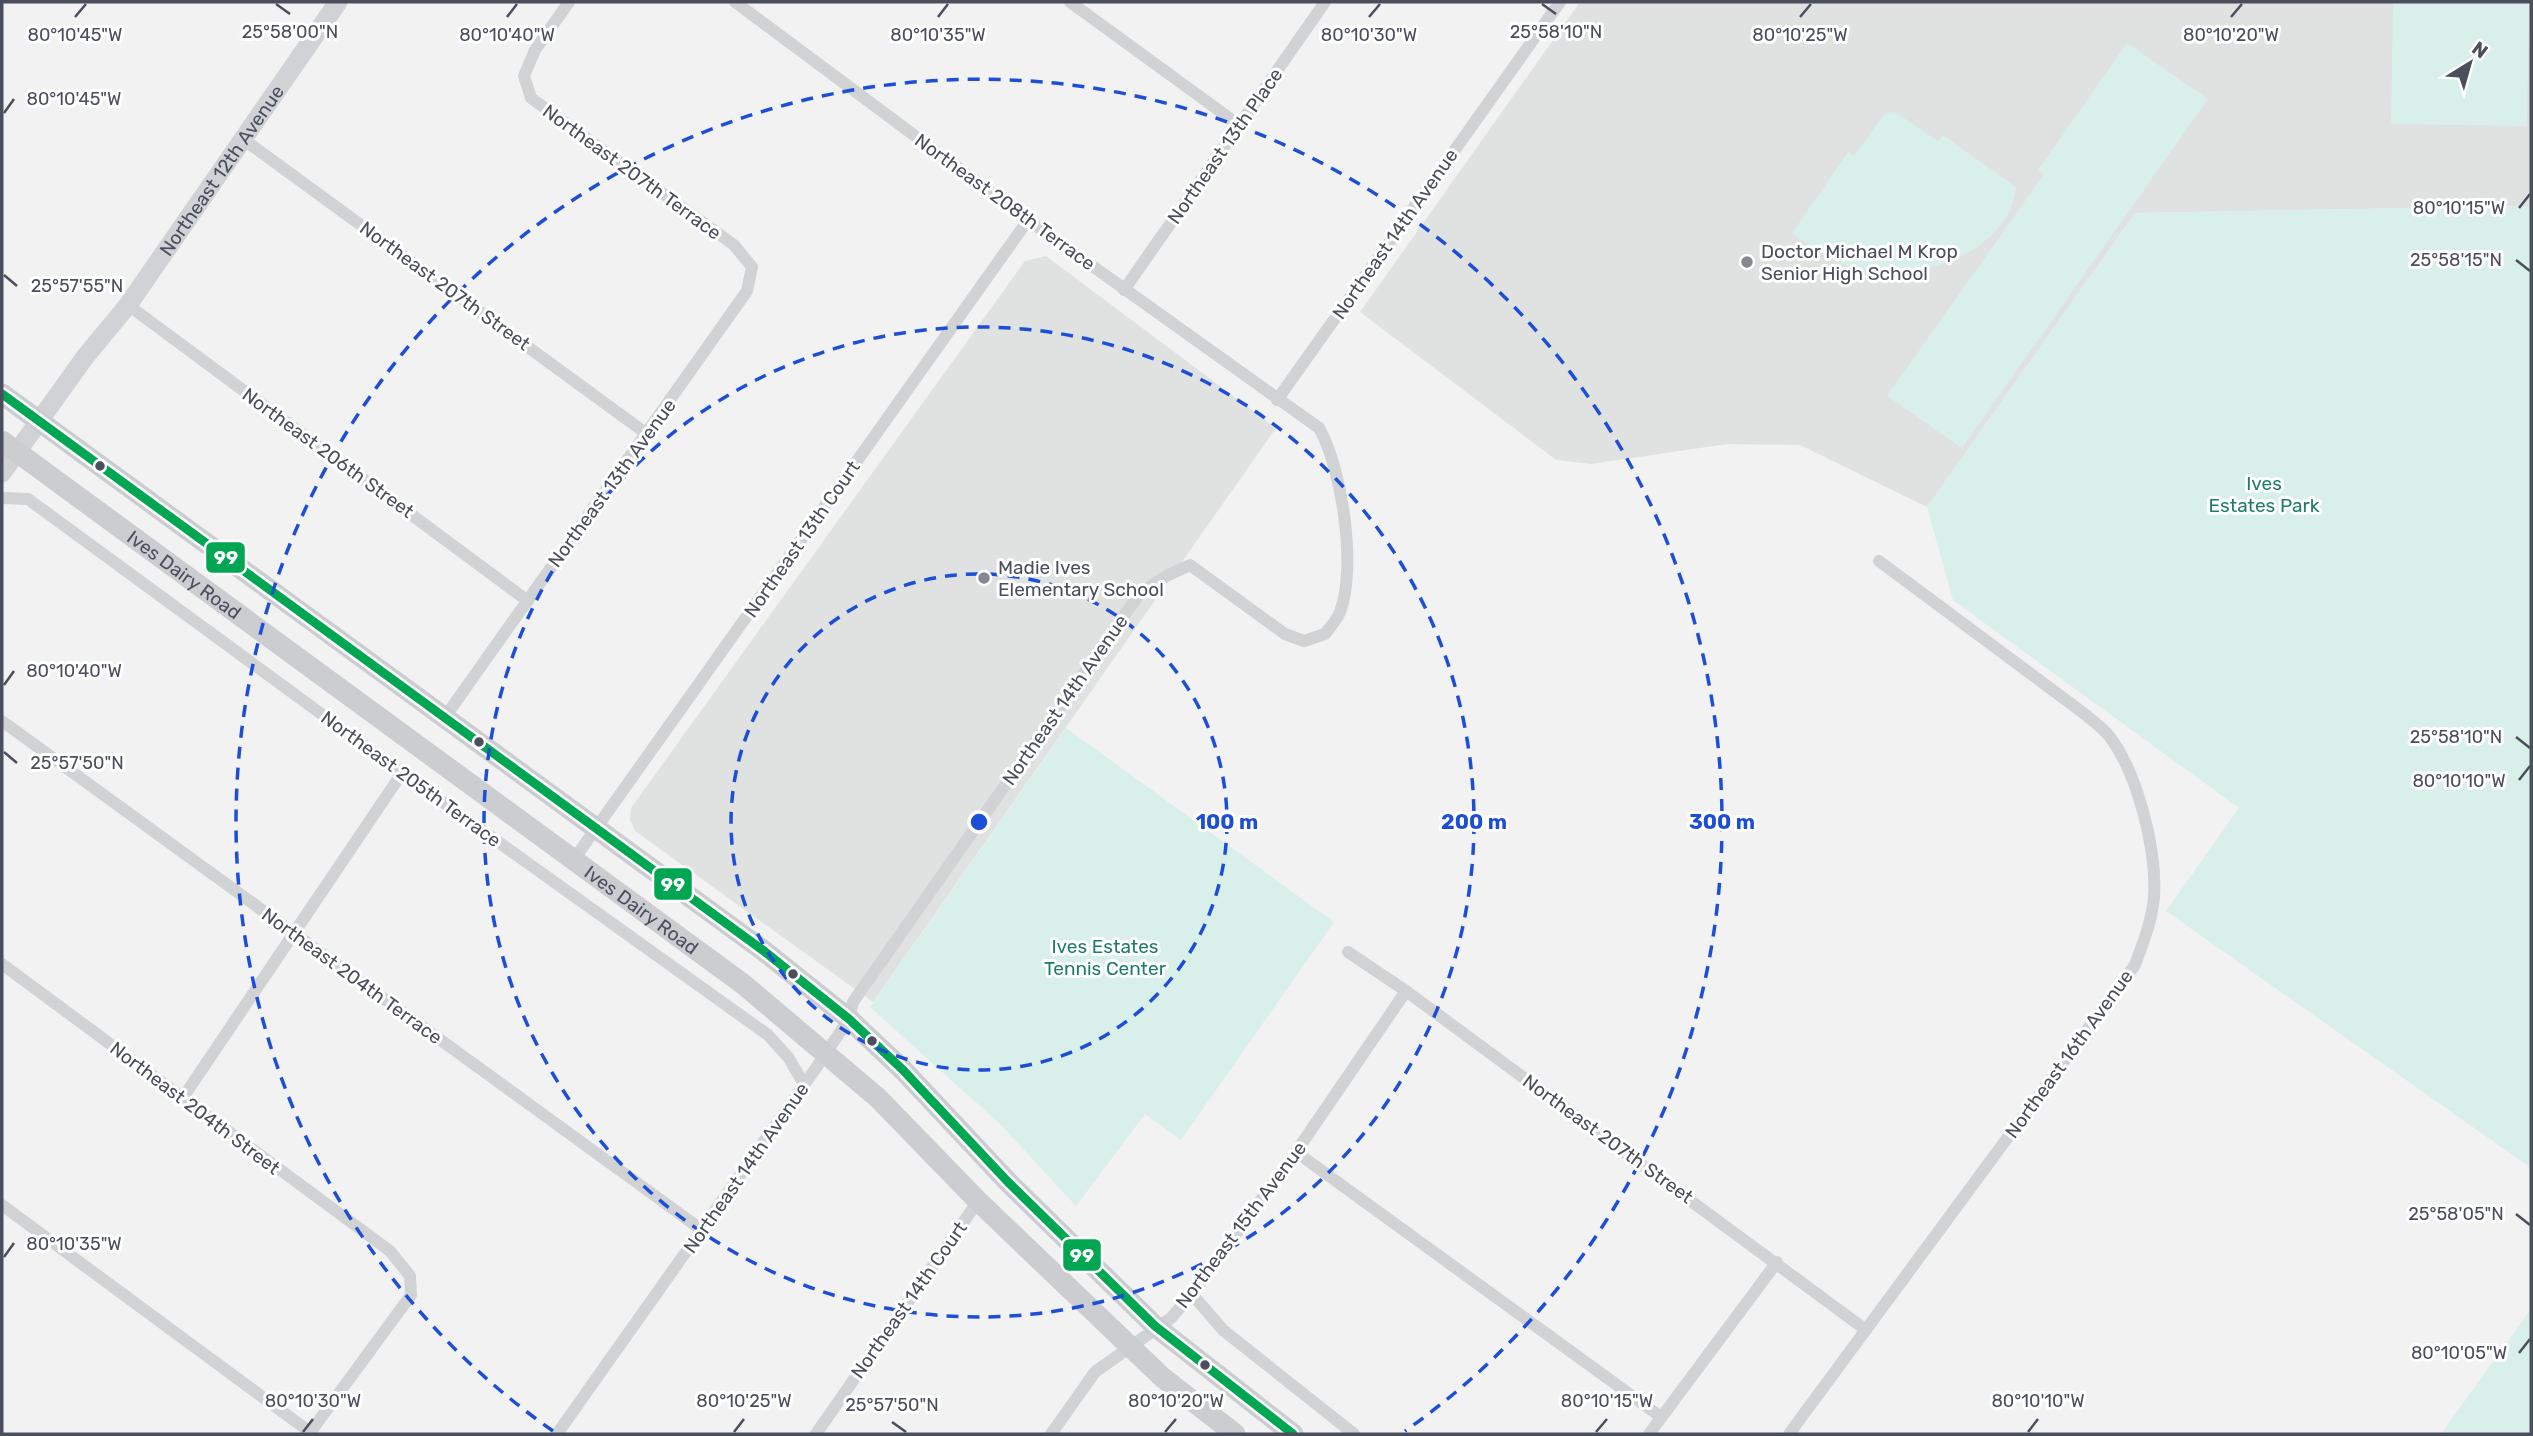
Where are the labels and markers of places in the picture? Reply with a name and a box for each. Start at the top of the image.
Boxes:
place label: Doctor Michael M Krop Senior High School [1761,240,1958,285]
marker: Doctor Michael M Krop Senior High School [1739,254,1755,270]
unlabelled marker [93,459,107,473]
place label: Madie Ives Elementary School [998,556,1164,601]
marker: Madie Ives Elementary School [976,570,992,586]
unlabelled marker [472,735,486,749]
centre of rings [967,810,991,834]
unlabelled marker [786,967,800,981]
unlabelled marker [865,1034,879,1048]
unlabelled marker [1198,1358,1212,1372]

